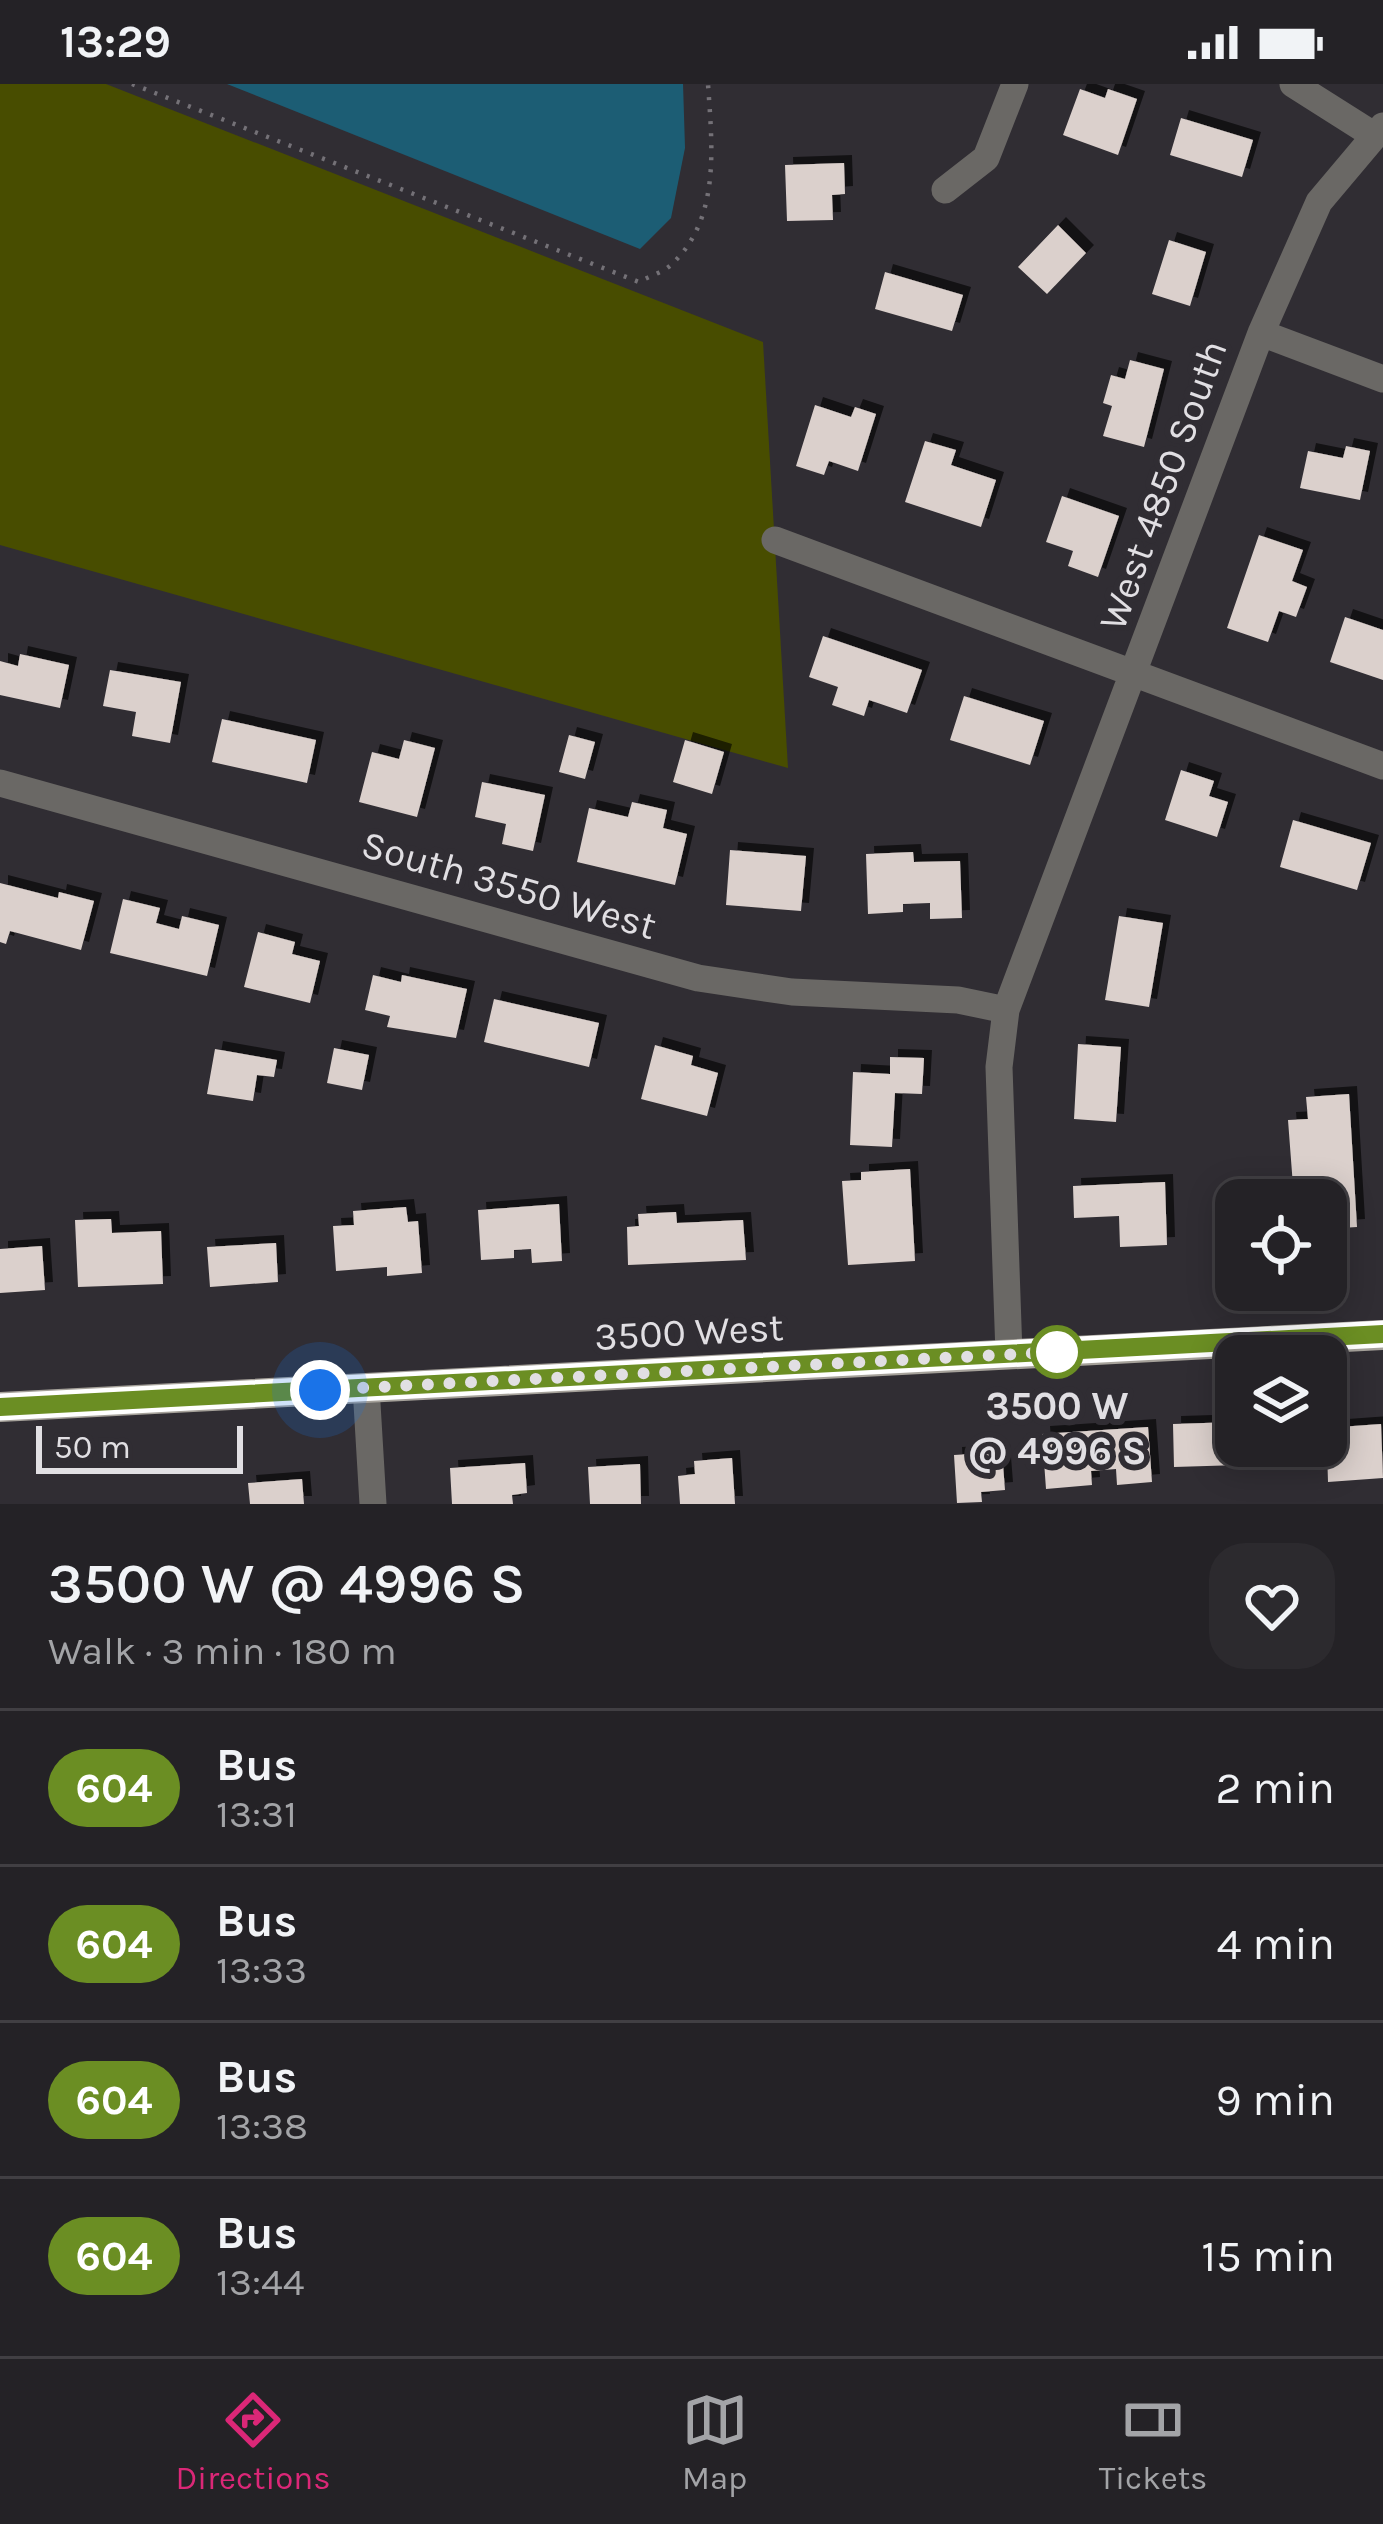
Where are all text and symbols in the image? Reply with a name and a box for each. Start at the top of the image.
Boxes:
text: 13:29 [60,16,171,68]
street label: West 4850 South [1089,334,1237,636]
street label: South 3550 West [356,821,662,949]
map controls [1215,1179,1347,1467]
button: locate [1215,1179,1347,1311]
street label: 3500 West [593,1304,785,1360]
marker: 3500 W @ 4996 S [1032,1327,1082,1377]
button: layers [1215,1335,1347,1467]
your location [290,1360,350,1420]
place label: 3500 W @ 4996 S [967,1383,1147,1474]
scale bar [36,1420,243,1473]
text: 50 m [54,1428,131,1466]
button: heart [1209,1543,1335,1669]
text: 3500 W @ 4996 S [48,1550,526,1616]
text: Walk · 3 min · 180 m [48,1628,397,1674]
text: Bus [216,1739,297,1791]
text: 2 min [1216,1762,1335,1814]
text: 604 [75,1763,153,1813]
text: 13:31 [216,1791,297,1837]
text: Bus [216,1895,297,1947]
text: 4 min [1217,1918,1335,1970]
text: 604 [75,1919,153,1969]
text: 13:33 [216,1947,307,1993]
text: Bus [216,2051,297,2103]
text: 9 min [1216,2074,1335,2126]
text: 604 [75,2075,153,2125]
text: 13:38 [216,2103,308,2149]
text: Bus [216,2207,297,2259]
text: 15 min [1201,2230,1335,2282]
text: 604 [75,2231,153,2281]
text: 13:44 [216,2259,304,2305]
tab: Directions [176,2387,331,2497]
tab: Map [682,2387,748,2497]
tab: Tickets [1099,2387,1207,2497]

